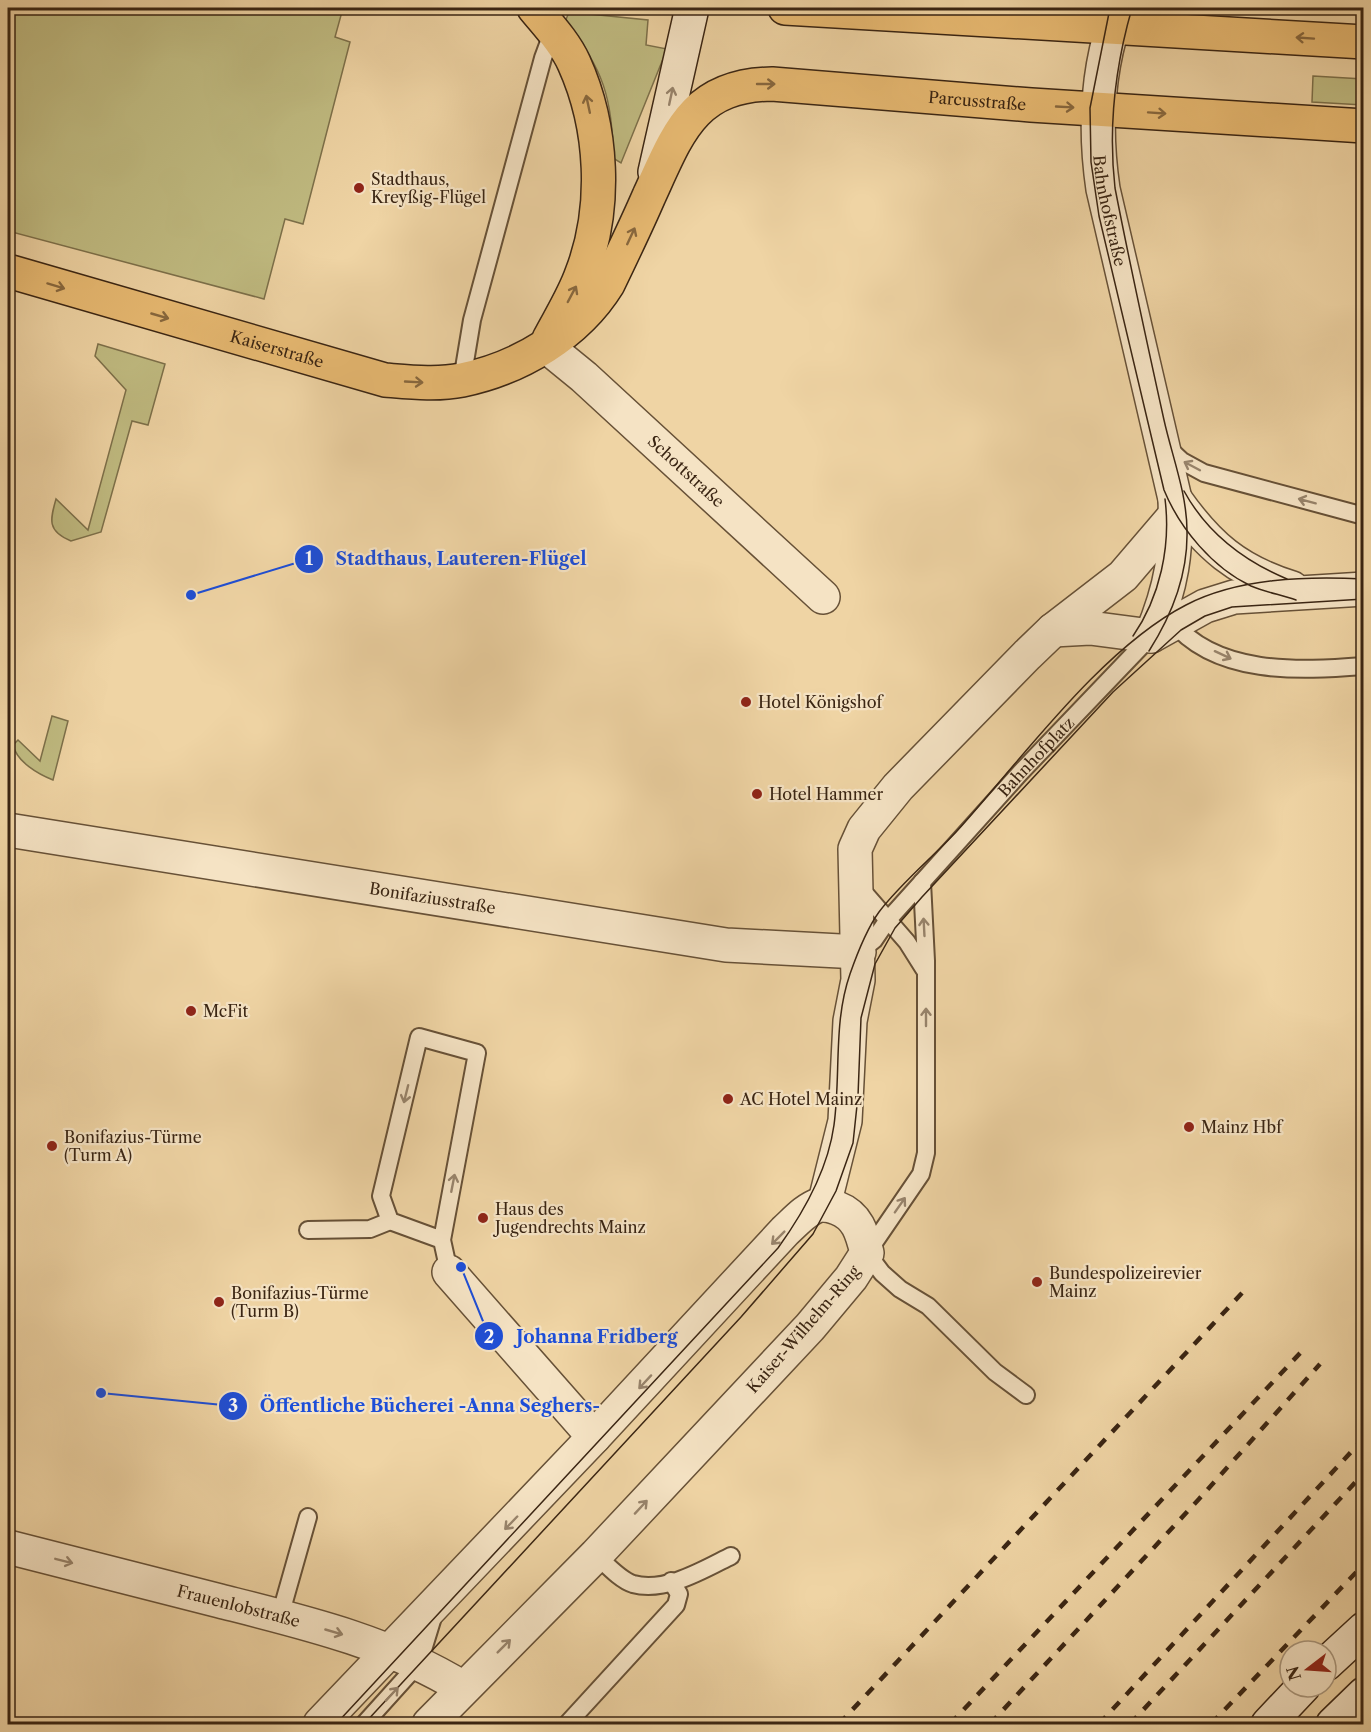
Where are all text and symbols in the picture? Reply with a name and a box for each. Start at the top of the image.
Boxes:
one-way arrow [1296,33,1316,44]
one-way arrow [756,78,776,90]
one-way arrow [666,87,677,106]
street label: Parcusstraße [928,87,1027,115]
one-way arrow [582,95,593,114]
one-way arrow [1054,101,1074,112]
one-way arrow [1146,107,1166,118]
street label: Bahnhofstraße [1089,154,1131,268]
place label: Stadthaus, Kreyßig-Flügel [371,169,486,207]
marker: Stadthaus, Kreyßig-Flügel [352,181,366,195]
one-way arrow [626,227,637,245]
one-way arrow [46,281,65,292]
one-way arrow [567,285,578,303]
one-way arrow [151,311,170,323]
street label: Kaiserstraße [228,326,326,372]
one-way arrow [404,377,424,388]
street label: Schottstraße [644,431,729,511]
one-way arrow [1184,460,1201,472]
one-way arrow [1298,494,1317,506]
callout: Stadthaus, Lauteren-Flügel [294,541,599,577]
text: 1 [305,548,313,570]
text: Stadthaus, Lauteren-Flügel [336,548,587,570]
one-way arrow [1213,650,1231,661]
place label: Hotel Königshof [758,692,885,712]
marker: Hotel Königshof [739,695,753,709]
street label: Bahnhofplatz [994,713,1078,801]
place label: Hotel Hammer [769,784,884,804]
marker: Hotel Hammer [750,787,764,801]
street label: Bonifaziusstraße [368,878,497,918]
one-way arrow [918,918,929,938]
place label: McFit [203,1001,248,1021]
marker: McFit [184,1004,198,1018]
one-way arrow [920,1007,932,1027]
one-way arrow [399,1084,411,1103]
place label: AC Hotel Mainz [739,1089,862,1109]
marker: AC Hotel Mainz [721,1092,735,1106]
place label: Mainz Hbf [1201,1117,1284,1137]
marker: Mainz Hbf [1182,1120,1196,1134]
place label: Bonifazius-Türme (Turm A) [64,1127,202,1165]
marker: Bonifazius-Türme (Turm A) [45,1139,59,1153]
one-way arrow [448,1174,459,1193]
one-way arrow [894,1197,906,1213]
place label: Haus des Jugendrechts Mainz [492,1199,646,1237]
marker: Haus des Jugendrechts Mainz [476,1211,490,1225]
one-way arrow [770,1231,785,1246]
street label: Kaiser-Wilhelm-Ring [742,1261,864,1397]
place label: Bundespolizeirevier Mainz [1049,1263,1202,1301]
marker: Bundespolizeirevier Mainz [1030,1275,1044,1289]
place label: Bonifazius-Türme (Turm B) [231,1283,369,1321]
marker: Bonifazius-Türme (Turm B) [212,1295,226,1309]
callout: Johanna Fridberg [474,1318,690,1354]
text: 2 [484,1326,494,1348]
text: Johanna Fridberg [513,1326,678,1348]
one-way arrow [638,1374,652,1389]
callout: Öffentliche Bücherei -Anna Seghers- [218,1388,612,1424]
text: Öffentliche Bücherei -Anna Seghers- [260,1394,600,1417]
text: 3 [228,1395,238,1417]
one-way arrow [634,1500,648,1515]
one-way arrow [504,1516,519,1531]
one-way arrow [54,1556,73,1567]
street label: Frauenlobstraße [175,1580,302,1631]
one-way arrow [324,1627,343,1638]
one-way arrow [497,1639,512,1653]
north arrow [1278,1639,1338,1699]
text: N [1282,1664,1305,1683]
one-way arrow [385,1687,399,1702]

